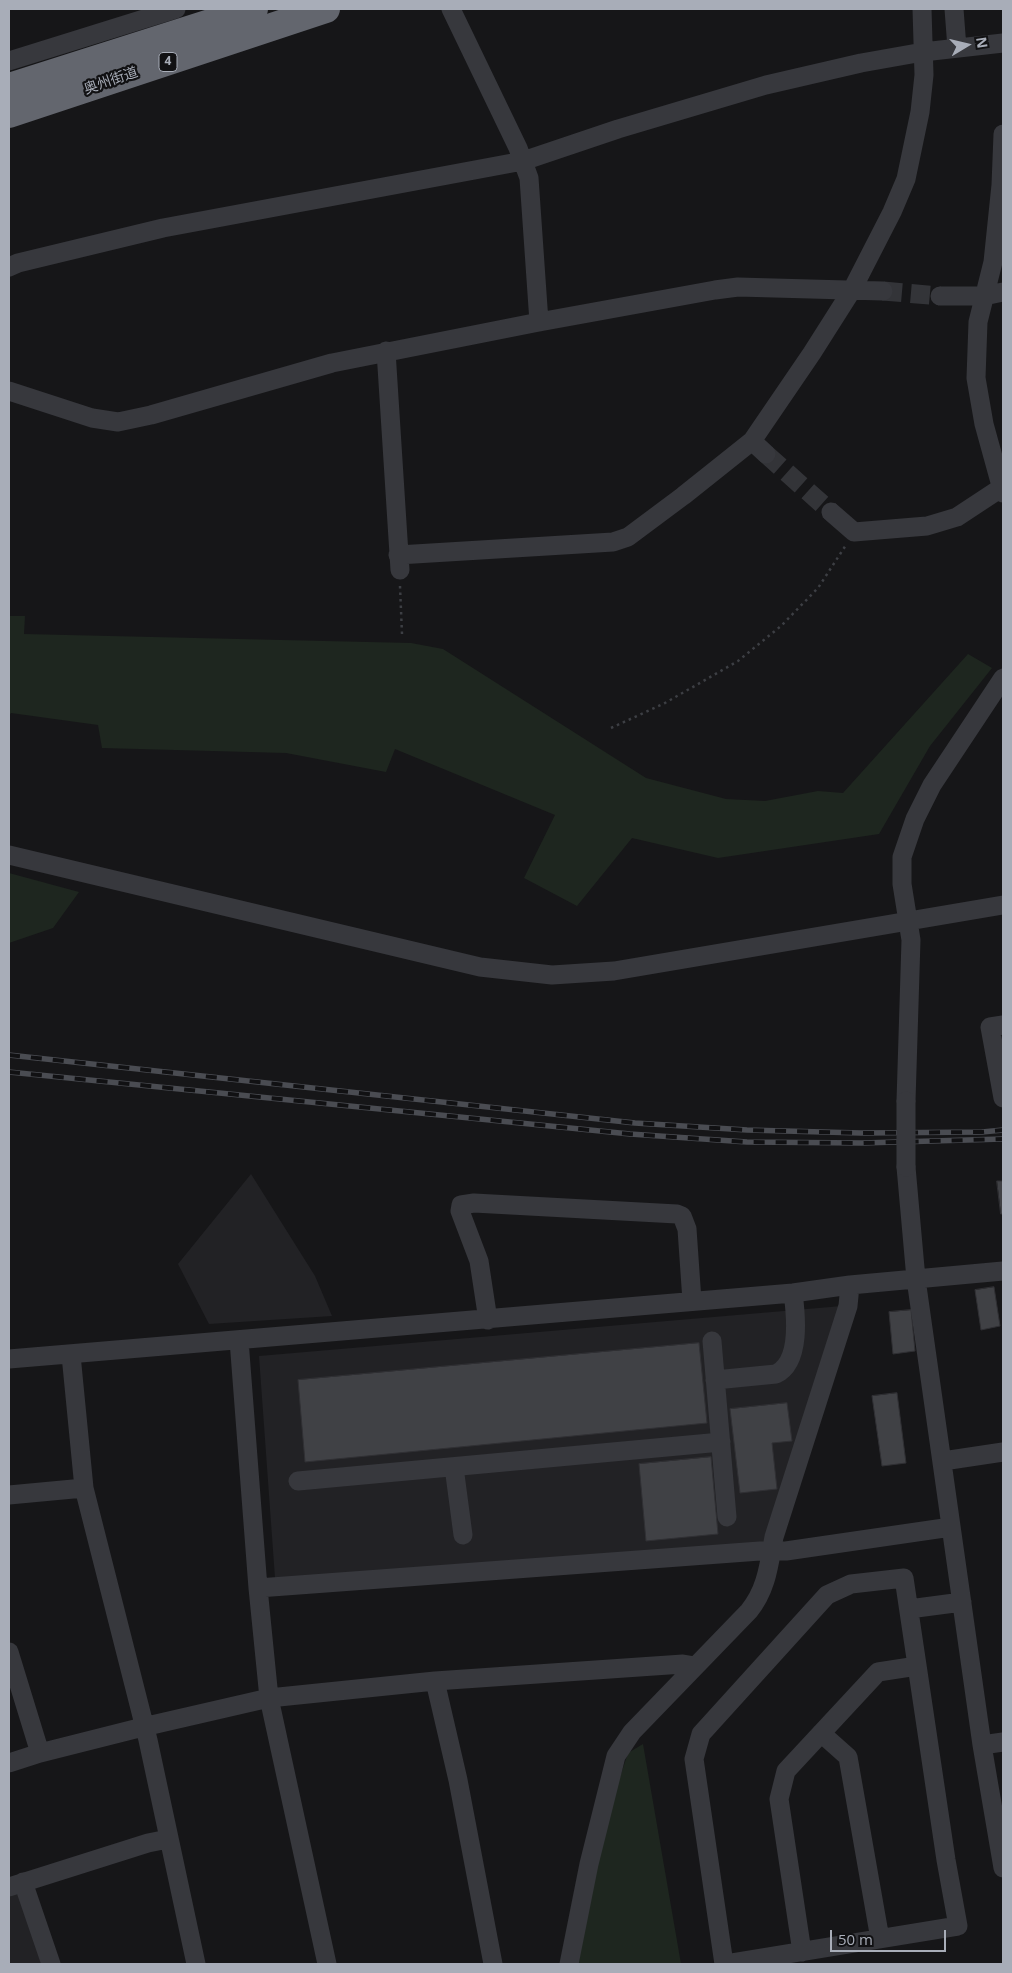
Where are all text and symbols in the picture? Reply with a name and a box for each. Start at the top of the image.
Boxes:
north arrow [942,20,992,70]
text: N [972,35,993,50]
road number: 4 [159,52,177,72]
street label: 奥州街道 [82,64,140,98]
scale bar [832,1920,948,1952]
text: 50 m [838,1929,873,1949]

